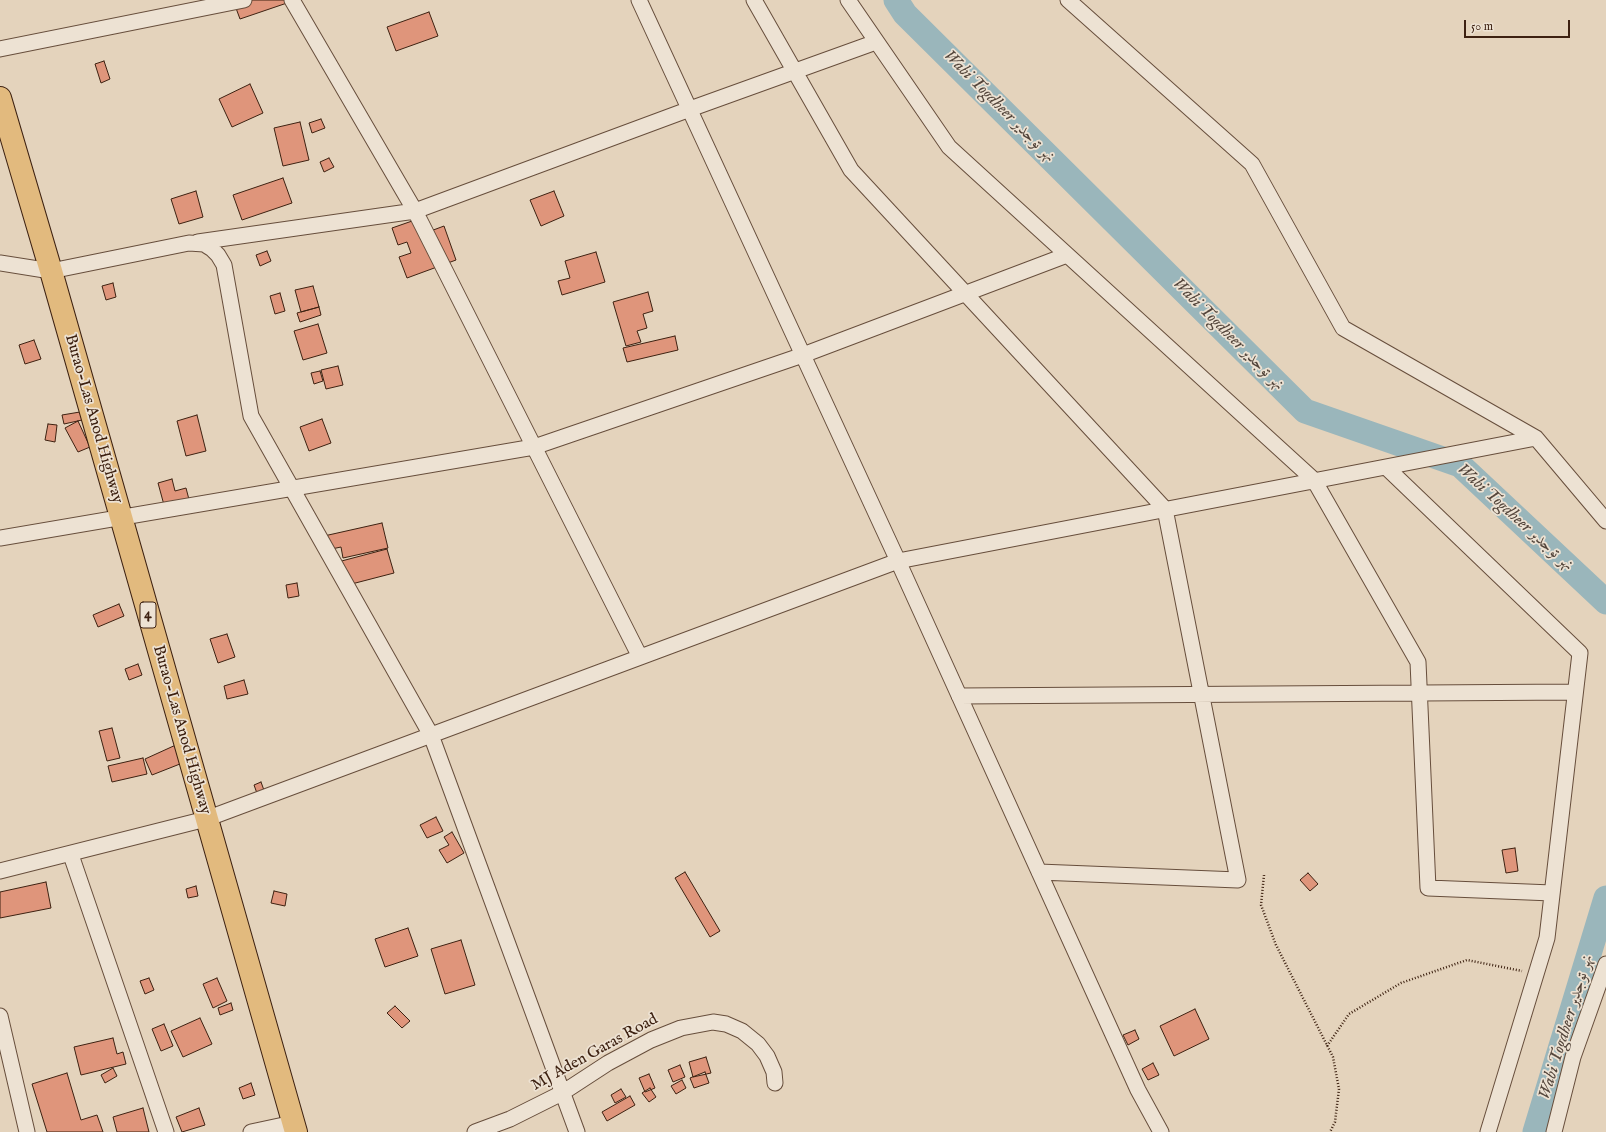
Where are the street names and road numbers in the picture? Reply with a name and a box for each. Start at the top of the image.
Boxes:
street label: Burao-Las Anod Highway [60,332,126,506]
road number: 4 [140,602,156,628]
street label: Burao-Las Anod Highway [148,643,214,817]
street label: MJ Aden Garas Road [529,1010,661,1096]

